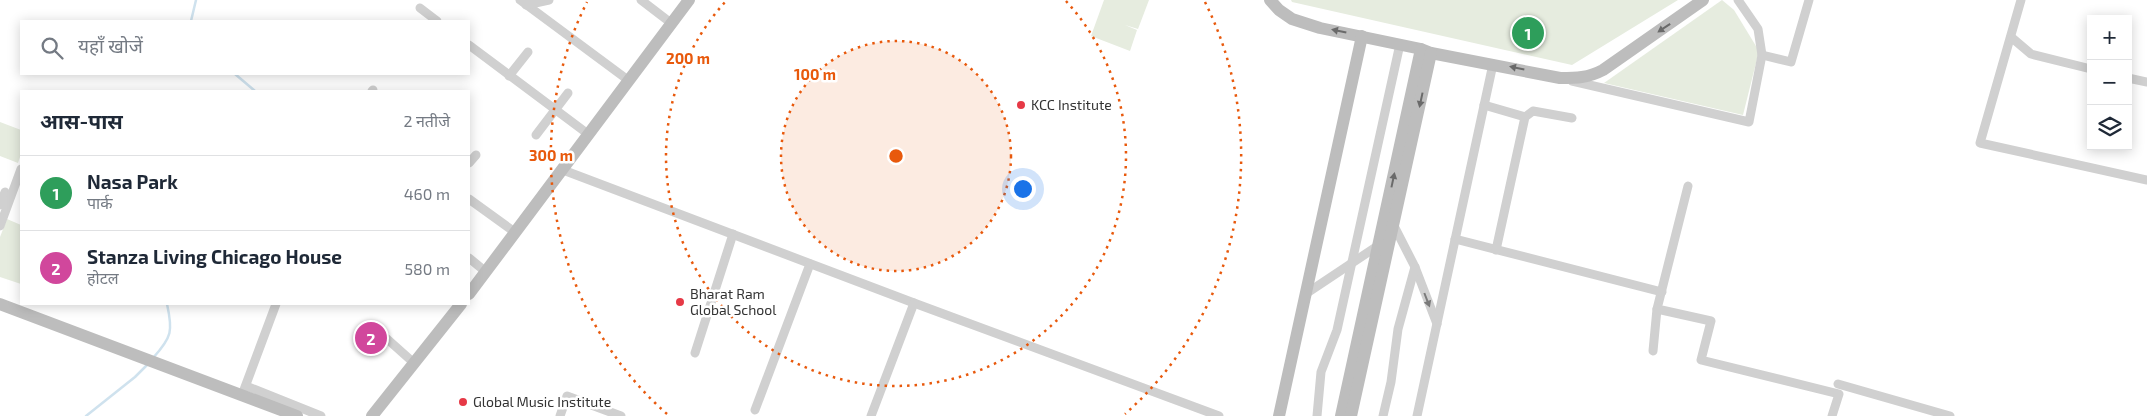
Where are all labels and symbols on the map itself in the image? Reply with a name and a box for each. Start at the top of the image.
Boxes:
pin: 1 [1512,14,1544,52]
one-way arrow [1657,24,1671,33]
one-way arrow [1331,27,1347,35]
text: 200 m [666,49,710,67]
one-way arrow [1508,64,1524,72]
text: 100 m [794,65,836,83]
one-way arrow [1417,93,1425,108]
place label: KCC Institute [1031,96,1112,113]
marker: KCC Institute [1015,99,1027,111]
text: 300 m [529,146,573,164]
centre of rings [887,147,905,165]
one-way arrow [1389,173,1397,188]
your location [1010,176,1036,202]
place label: Bharat Ram Global School [690,285,777,318]
one-way arrow [1424,293,1432,307]
marker: Bharat Ram Global School [674,296,686,308]
pin: 2 [355,319,387,357]
place label: Global Music Institute [473,393,611,410]
marker: Global Music Institute [457,396,469,408]

